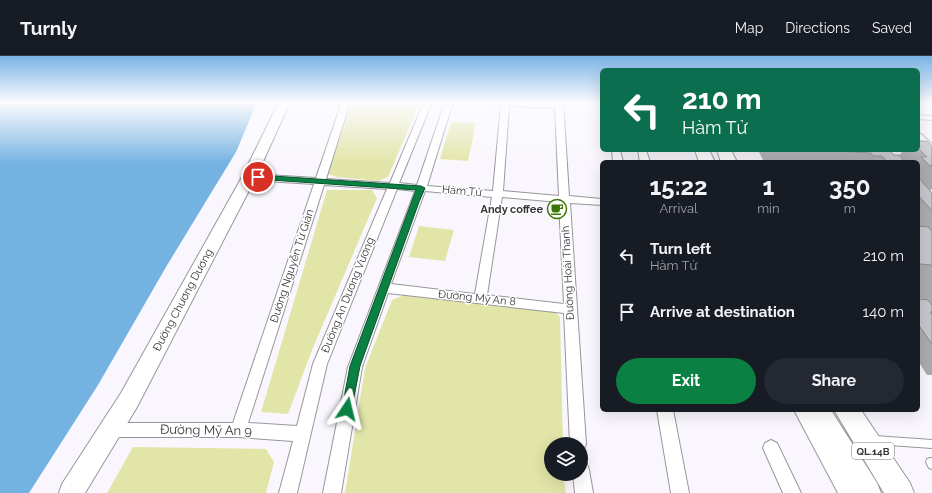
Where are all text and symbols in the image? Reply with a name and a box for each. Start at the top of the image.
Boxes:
text: Turnly [20,17,77,39]
text: Map [735,20,763,36]
text: Directions [785,20,850,36]
text: Saved [872,20,912,36]
text: 210 m [682,83,762,116]
icon: left [616,84,668,136]
text: Hàm Tử [682,117,747,138]
pin [241,160,275,194]
icon: arrive [247,166,269,188]
text: 15:22 [650,172,708,201]
text: 1 [762,172,774,201]
text: 350 [829,172,870,201]
street label: Hàm Tử [442,183,483,199]
cafe icon: Andy coffee [546,198,568,220]
text: Arrival [660,201,698,216]
text: min [757,201,780,216]
text: m [844,201,856,216]
place label: Andy coffee [481,203,543,216]
street label: Đường Nguyễn Tử Giản [267,207,317,325]
street label: Đường Hoài Thanh [559,226,577,320]
street label: Đường An Dương Vương [319,235,377,355]
text: Turn left [650,240,711,258]
icon: left [616,245,638,267]
street label: Đường Chương Dương [150,247,216,353]
text: 210 m [863,247,904,265]
text: Hàm Tử [650,258,697,273]
street label: Đường Mỹ An 8 [438,287,516,309]
icon: arrive [616,301,638,323]
text: Arrive at destination [650,303,795,321]
text: 140 m [863,303,904,321]
button: Exit [616,358,756,404]
button: Share [764,358,904,404]
position arrow [326,388,368,430]
street label: Đường Mỹ An 9 [160,422,253,438]
map controls [544,437,588,481]
button: layers [544,437,588,481]
road number: QL.14B [852,443,894,459]

